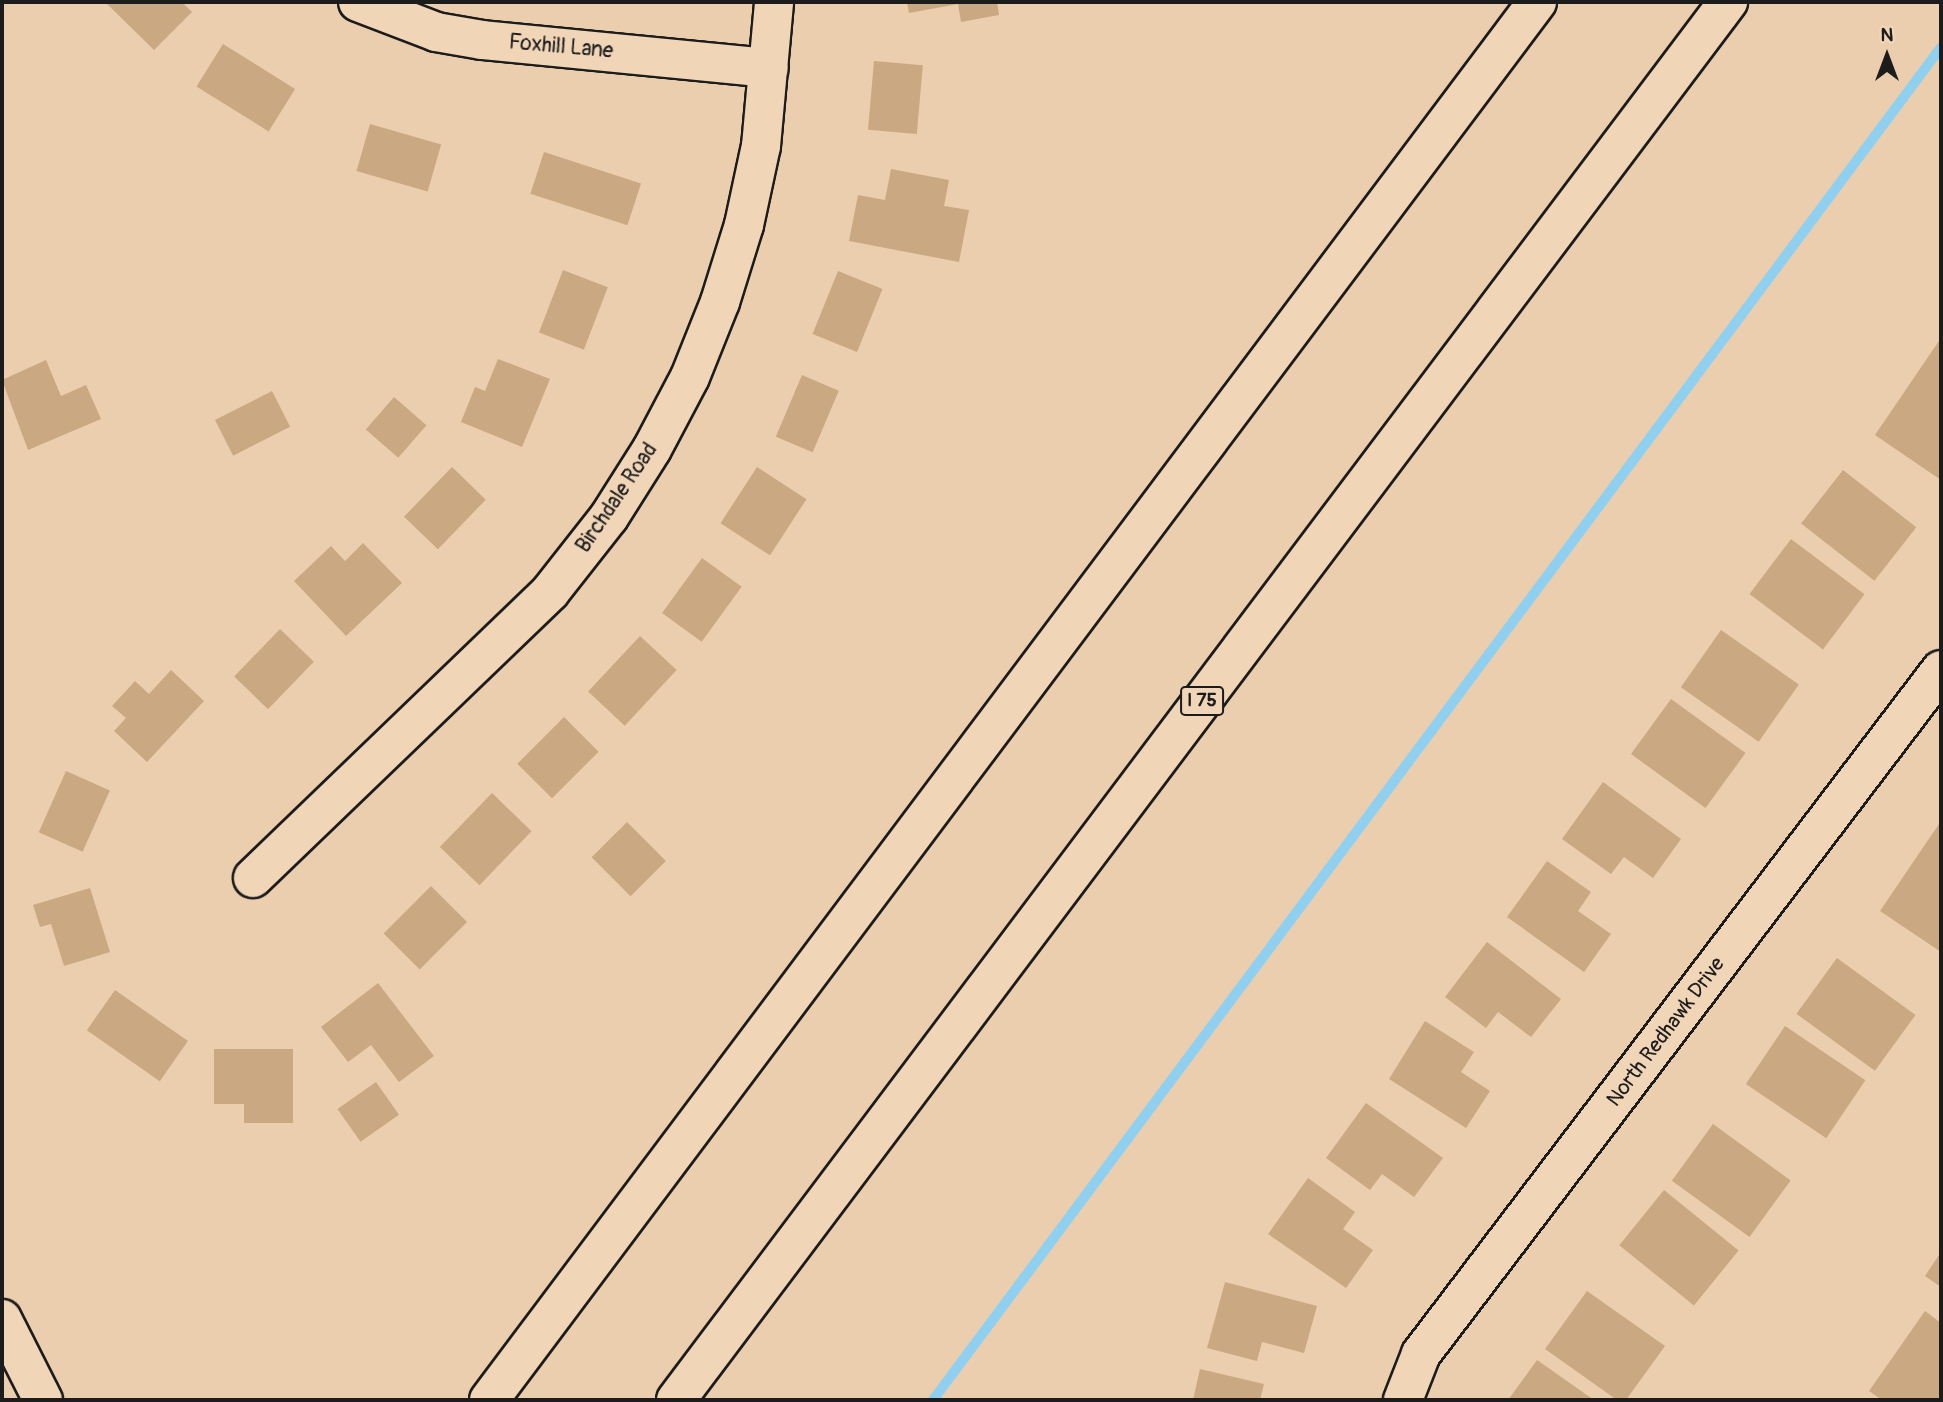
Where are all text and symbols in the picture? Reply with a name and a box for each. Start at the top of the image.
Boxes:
north arrow [1852,21,1922,91]
text: N [1881,23,1893,47]
street label: Foxhill Lane [508,30,614,64]
street label: Birchdale Road [571,438,663,558]
road number: I 75 [1179,686,1225,716]
street label: North Redhawk Drive [1602,952,1730,1112]

